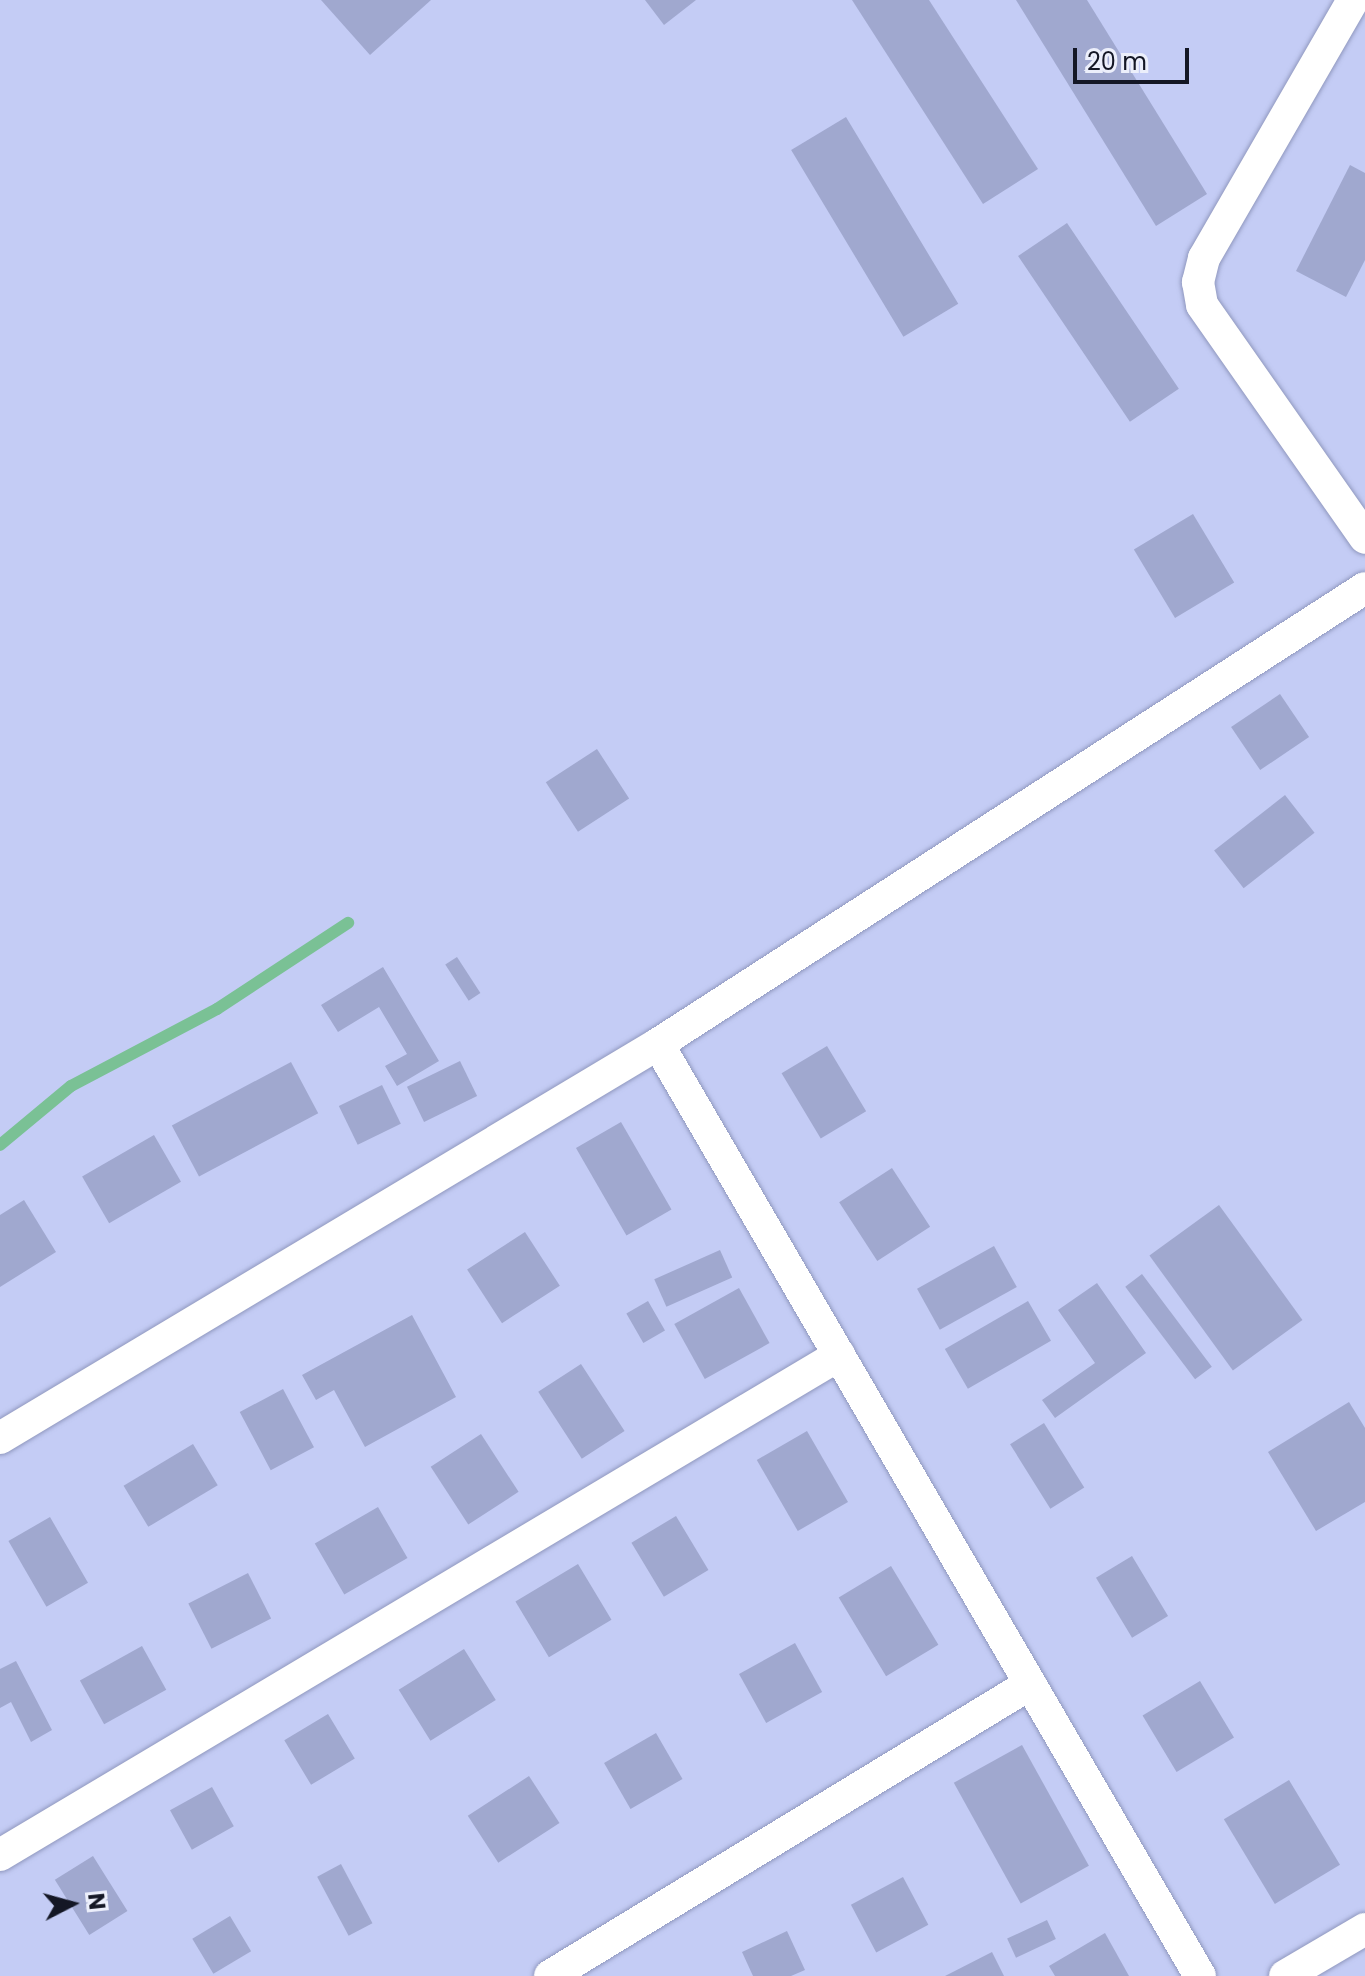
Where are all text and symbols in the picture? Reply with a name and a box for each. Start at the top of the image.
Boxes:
scale bar [1077,32,1193,82]
text: 20 m [1087,45,1147,78]
north arrow [32,1864,112,1944]
text: N [80,1892,113,1911]

